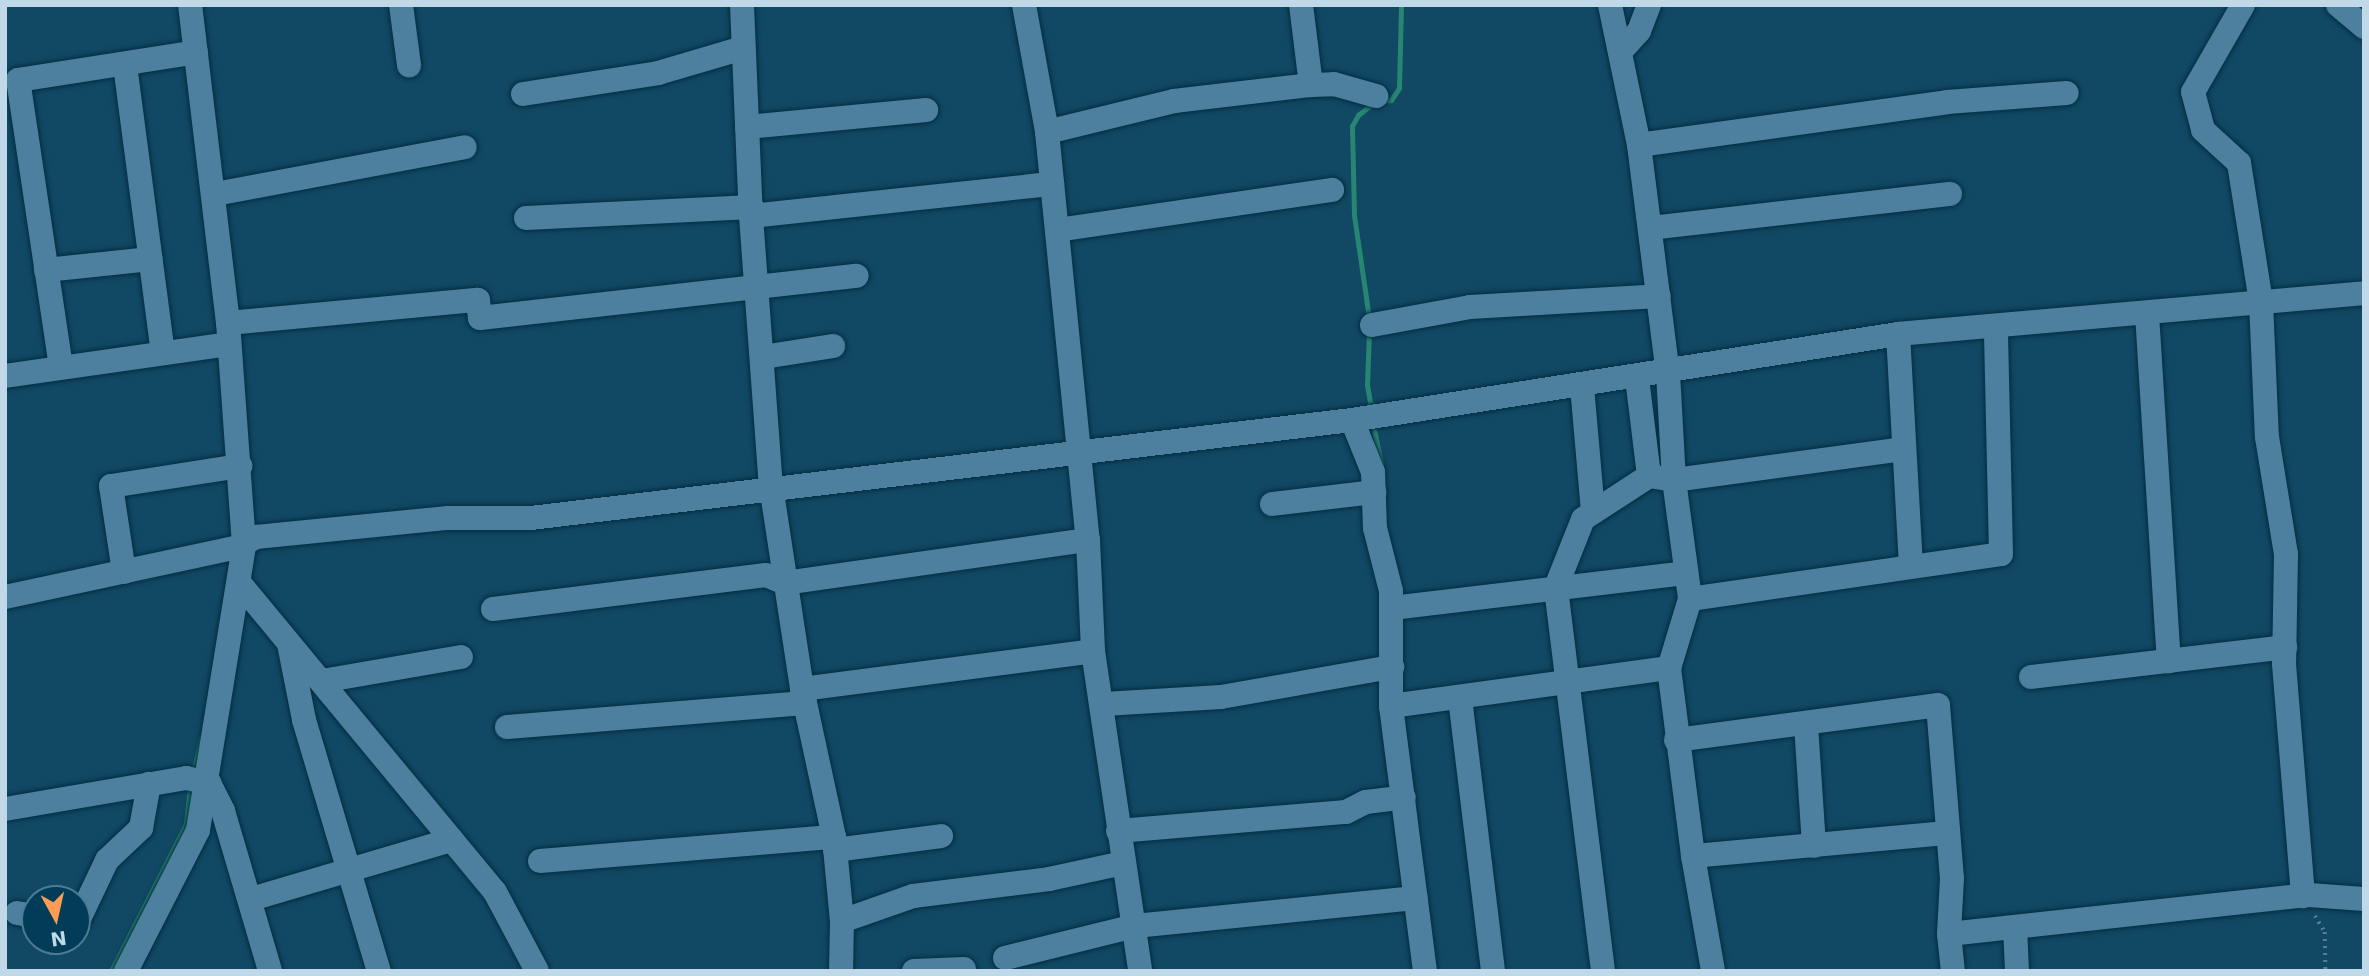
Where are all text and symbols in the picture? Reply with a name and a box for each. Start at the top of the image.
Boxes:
north arrow [21,885,91,955]
text: N [49,927,68,951]

